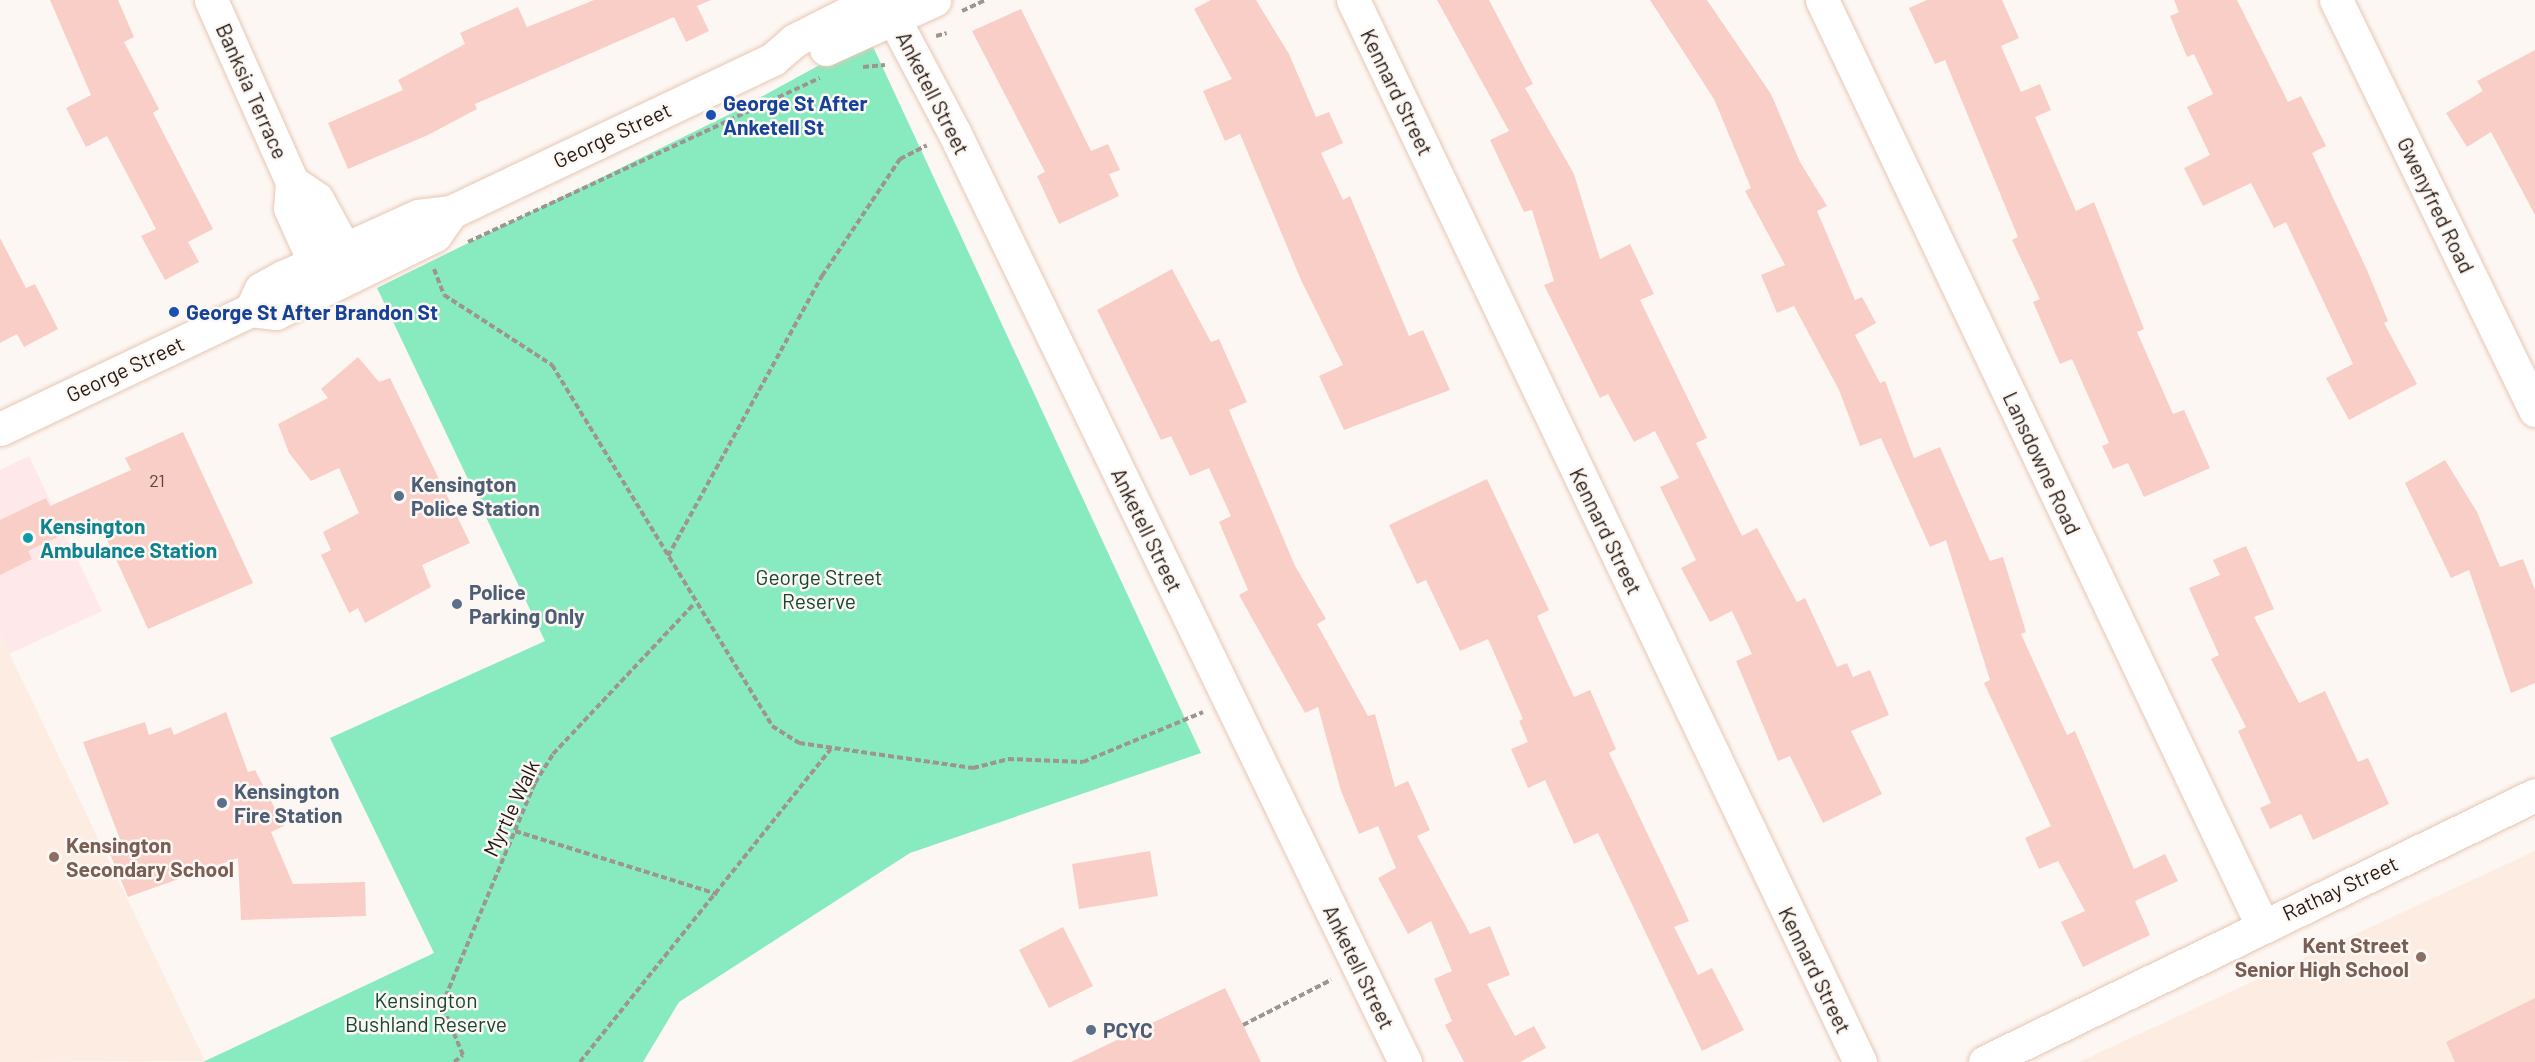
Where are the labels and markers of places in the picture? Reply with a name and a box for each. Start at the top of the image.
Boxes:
place label: George St After Anketell St [723,90,868,140]
marker: George St After Anketell St [704,108,718,122]
place label: George St After Brandon St [186,299,438,325]
marker: George St After Brandon St [167,305,181,319]
place label: Kensington Police Station [411,471,540,521]
marker: Kensington Police Station [392,489,406,503]
place label: Kensington Ambulance Station [40,513,217,563]
marker: Kensington Ambulance Station [21,531,35,545]
place label: Police Parking Only [469,579,585,629]
marker: Police Parking Only [450,597,464,611]
place label: Kensington Fire Station [234,778,342,828]
marker: Kensington Fire Station [215,796,229,810]
place label: Kensington Secondary School [66,832,234,882]
marker: Kensington Secondary School [47,850,61,864]
place label: Kent Street Senior High School [2235,932,2409,982]
marker: Kent Street Senior High School [2414,950,2428,964]
place label: PCYC [1103,1017,1153,1043]
marker: PCYC [1084,1023,1098,1037]

